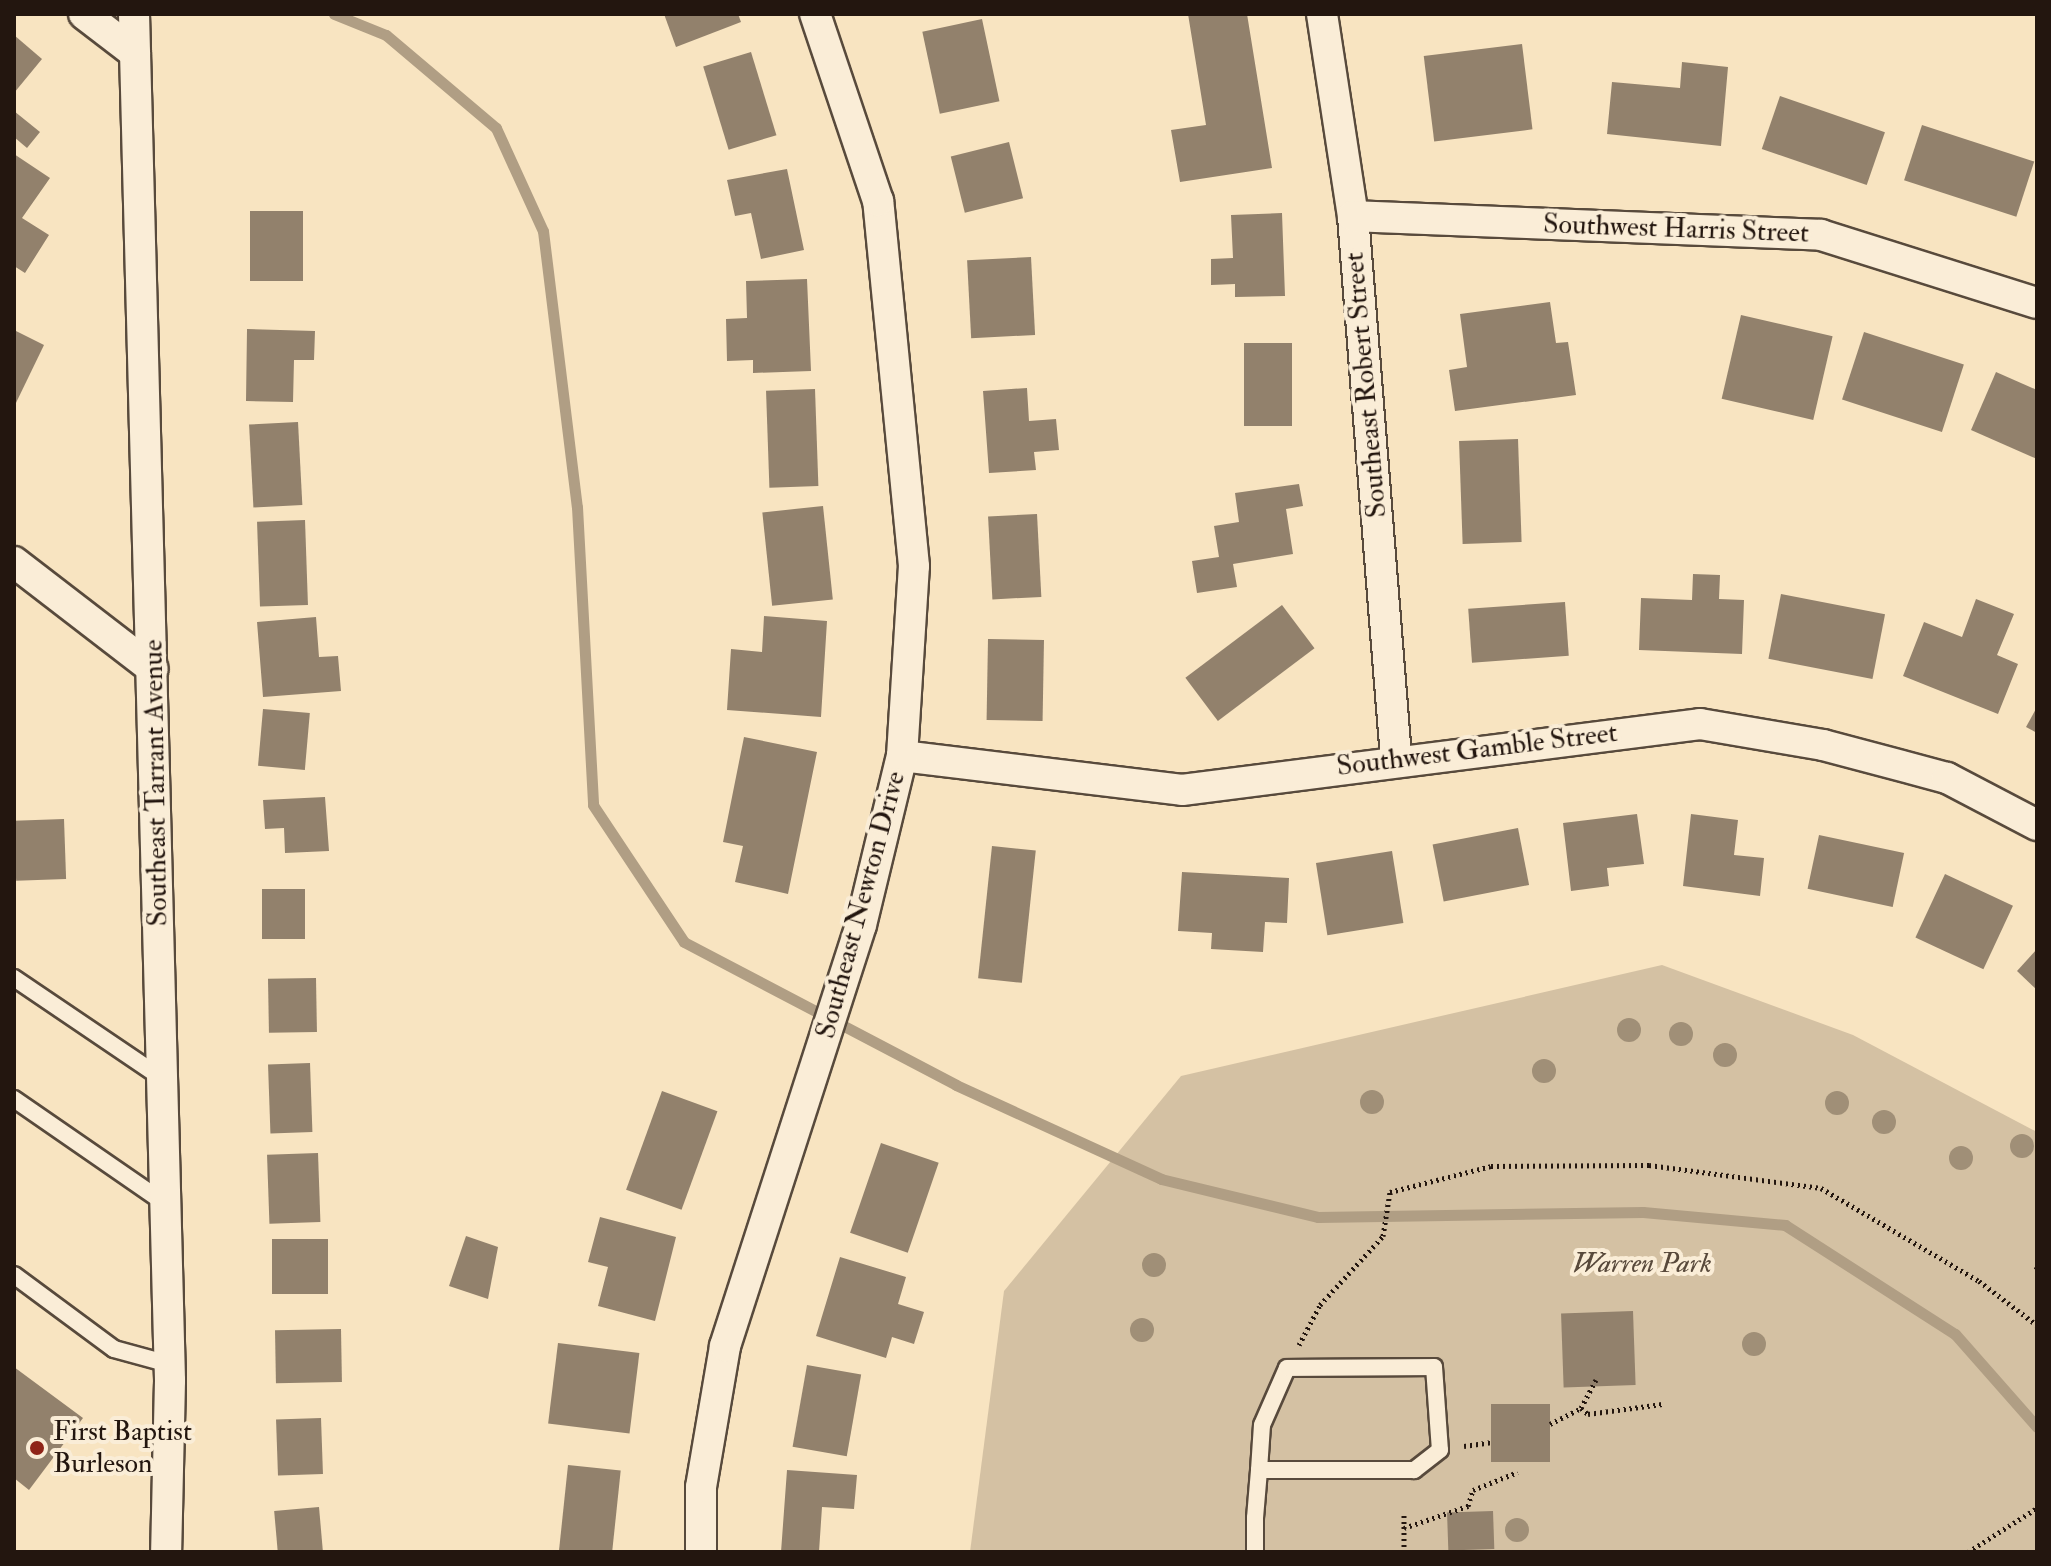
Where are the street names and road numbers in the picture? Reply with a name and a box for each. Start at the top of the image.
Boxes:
street label: Southwest Harris Street [1543,208,1809,250]
street label: Southeast Robert Street [1338,251,1394,519]
street label: Southeast Tarrant Avenue [137,639,175,927]
street label: Southwest Gamble Street [1335,716,1619,784]
street label: Southeast Newton Drive [809,768,913,1042]

